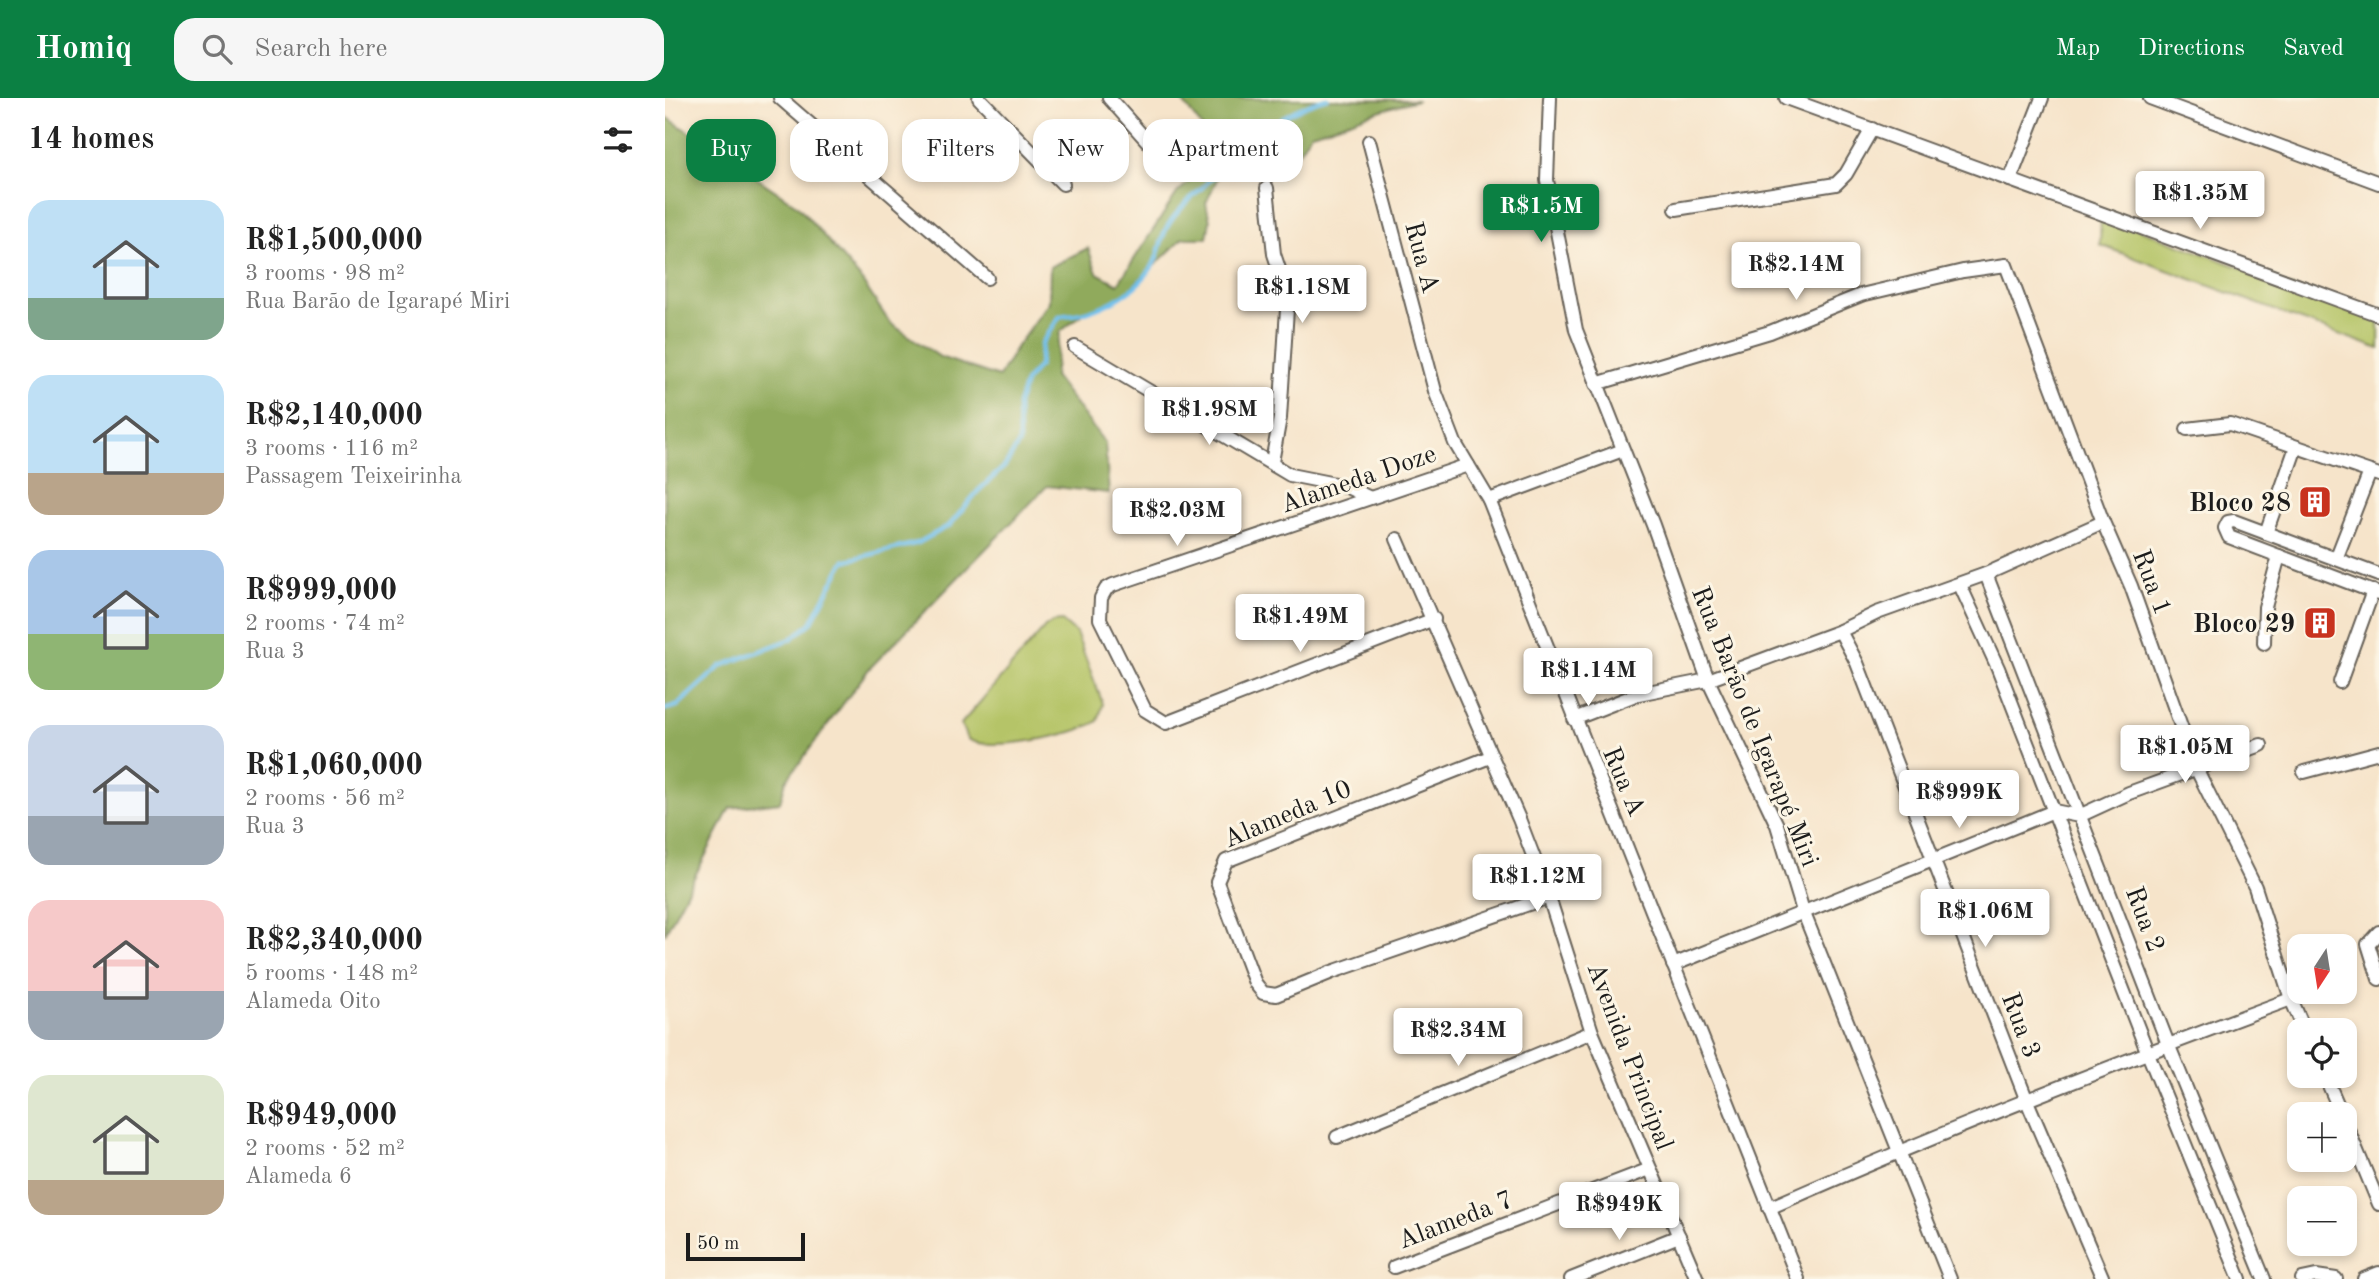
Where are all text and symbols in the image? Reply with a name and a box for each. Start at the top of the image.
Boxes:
search box [174,18,664,81]
icon: search [198,30,236,68]
text: Homiq [35,33,132,66]
text: Search here [254,36,387,62]
text: Map [2056,37,2100,61]
text: Directions [2138,37,2245,61]
text: Saved [2283,37,2344,61]
chip: Buy [686,119,776,182]
chip: Rent [790,119,888,182]
chip: Filters [902,119,1019,182]
chip: New [1033,119,1129,182]
chip: Apartment [1143,119,1303,182]
icon: filters [599,121,637,159]
text: 14 homes [28,125,154,155]
pin: R$1.35M [2135,172,2265,231]
text: R$1.35M [2151,182,2249,205]
pin: R$1.5M [1484,184,1598,244]
text: R$1.5M [1499,195,1583,218]
street label: Rua A [1399,219,1443,296]
text: R$1,500,000 [245,226,423,256]
icon: home [84,228,168,312]
pin: R$2.14M [1731,242,1861,302]
text: R$2.14M [1747,253,1845,276]
text: 3 rooms · 98 m² [245,262,405,285]
pin: R$1.18M [1237,266,1367,325]
text: R$1.18M [1253,276,1351,299]
text: Rua Barão de Igarapé Miri [245,290,510,313]
pin: R$1.98M [1144,388,1274,447]
text: R$1.98M [1160,398,1258,421]
text: R$2,140,000 [245,401,423,431]
icon: home [84,403,168,487]
text: 3 rooms · 116 m² [245,437,418,460]
street label: Alameda Doze [1278,441,1440,519]
text: Passagem Teixeirinha [245,465,462,488]
building icon: Bloco 28 [2296,483,2334,521]
pin: R$2.03M [1112,489,1242,548]
place label: Bloco 28 [2189,491,2291,517]
text: R$2.03M [1128,499,1226,522]
street label: Rua 1 [2127,546,2175,619]
text: R$999,000 [245,576,397,606]
icon: home [84,578,168,662]
street label: Rua Barão de Igarapé Miri [1686,583,1822,871]
pin: R$1.49M [1235,594,1365,654]
building icon: Bloco 29 [2301,604,2339,642]
text: R$1.49M [1251,605,1349,628]
text: 2 rooms · 74 m² [245,612,405,635]
place label: Bloco 29 [2193,612,2295,638]
text: Rua 3 [245,640,305,663]
pin: R$1.14M [1523,648,1653,708]
text: R$1.14M [1539,659,1637,682]
pin: R$1.05M [2120,726,2250,785]
text: R$1.05M [2136,736,2234,759]
street label: Rua A [1597,743,1649,820]
text: R$1,060,000 [245,751,423,781]
icon: home [84,753,168,837]
pin: R$999K [1902,770,2016,830]
street label: Alameda 10 [1220,776,1356,853]
text: R$999K [1915,781,2003,804]
text: 2 rooms · 56 m² [245,787,405,810]
text: Rua 3 [245,815,305,838]
pin: R$1.12M [1472,854,1602,914]
text: R$1.12M [1488,865,1586,888]
street label: Rua 2 [2120,883,2168,956]
pin: R$1.06M [1920,890,2050,949]
text: R$1.06M [1936,900,2034,923]
text: R$2,340,000 [245,926,423,956]
icon: home [84,928,168,1012]
north arrow [2287,934,2357,1004]
map controls [2287,934,2357,1256]
street label: Avenida Principal [1581,959,1677,1154]
text: 5 rooms · 148 m² [245,962,418,985]
street label: Rua 3 [1996,989,2044,1062]
text: Alameda Oito [245,990,381,1013]
pin: R$2.34M [1393,1009,1523,1068]
button: locate [2287,1018,2357,1088]
text: R$2.34M [1409,1019,1507,1042]
text: R$949,000 [245,1101,397,1131]
button: + [2287,1102,2357,1172]
icon: home [84,1103,168,1187]
text: 2 rooms · 52 m² [245,1137,405,1160]
text: Alameda 6 [245,1165,352,1188]
pin: R$949K [1562,1182,1676,1242]
button: − [2287,1186,2357,1256]
street label: Alameda 7 [1395,1187,1517,1255]
text: R$949K [1575,1193,1663,1216]
scale bar [686,1230,805,1262]
text: 50 m [697,1235,739,1254]

